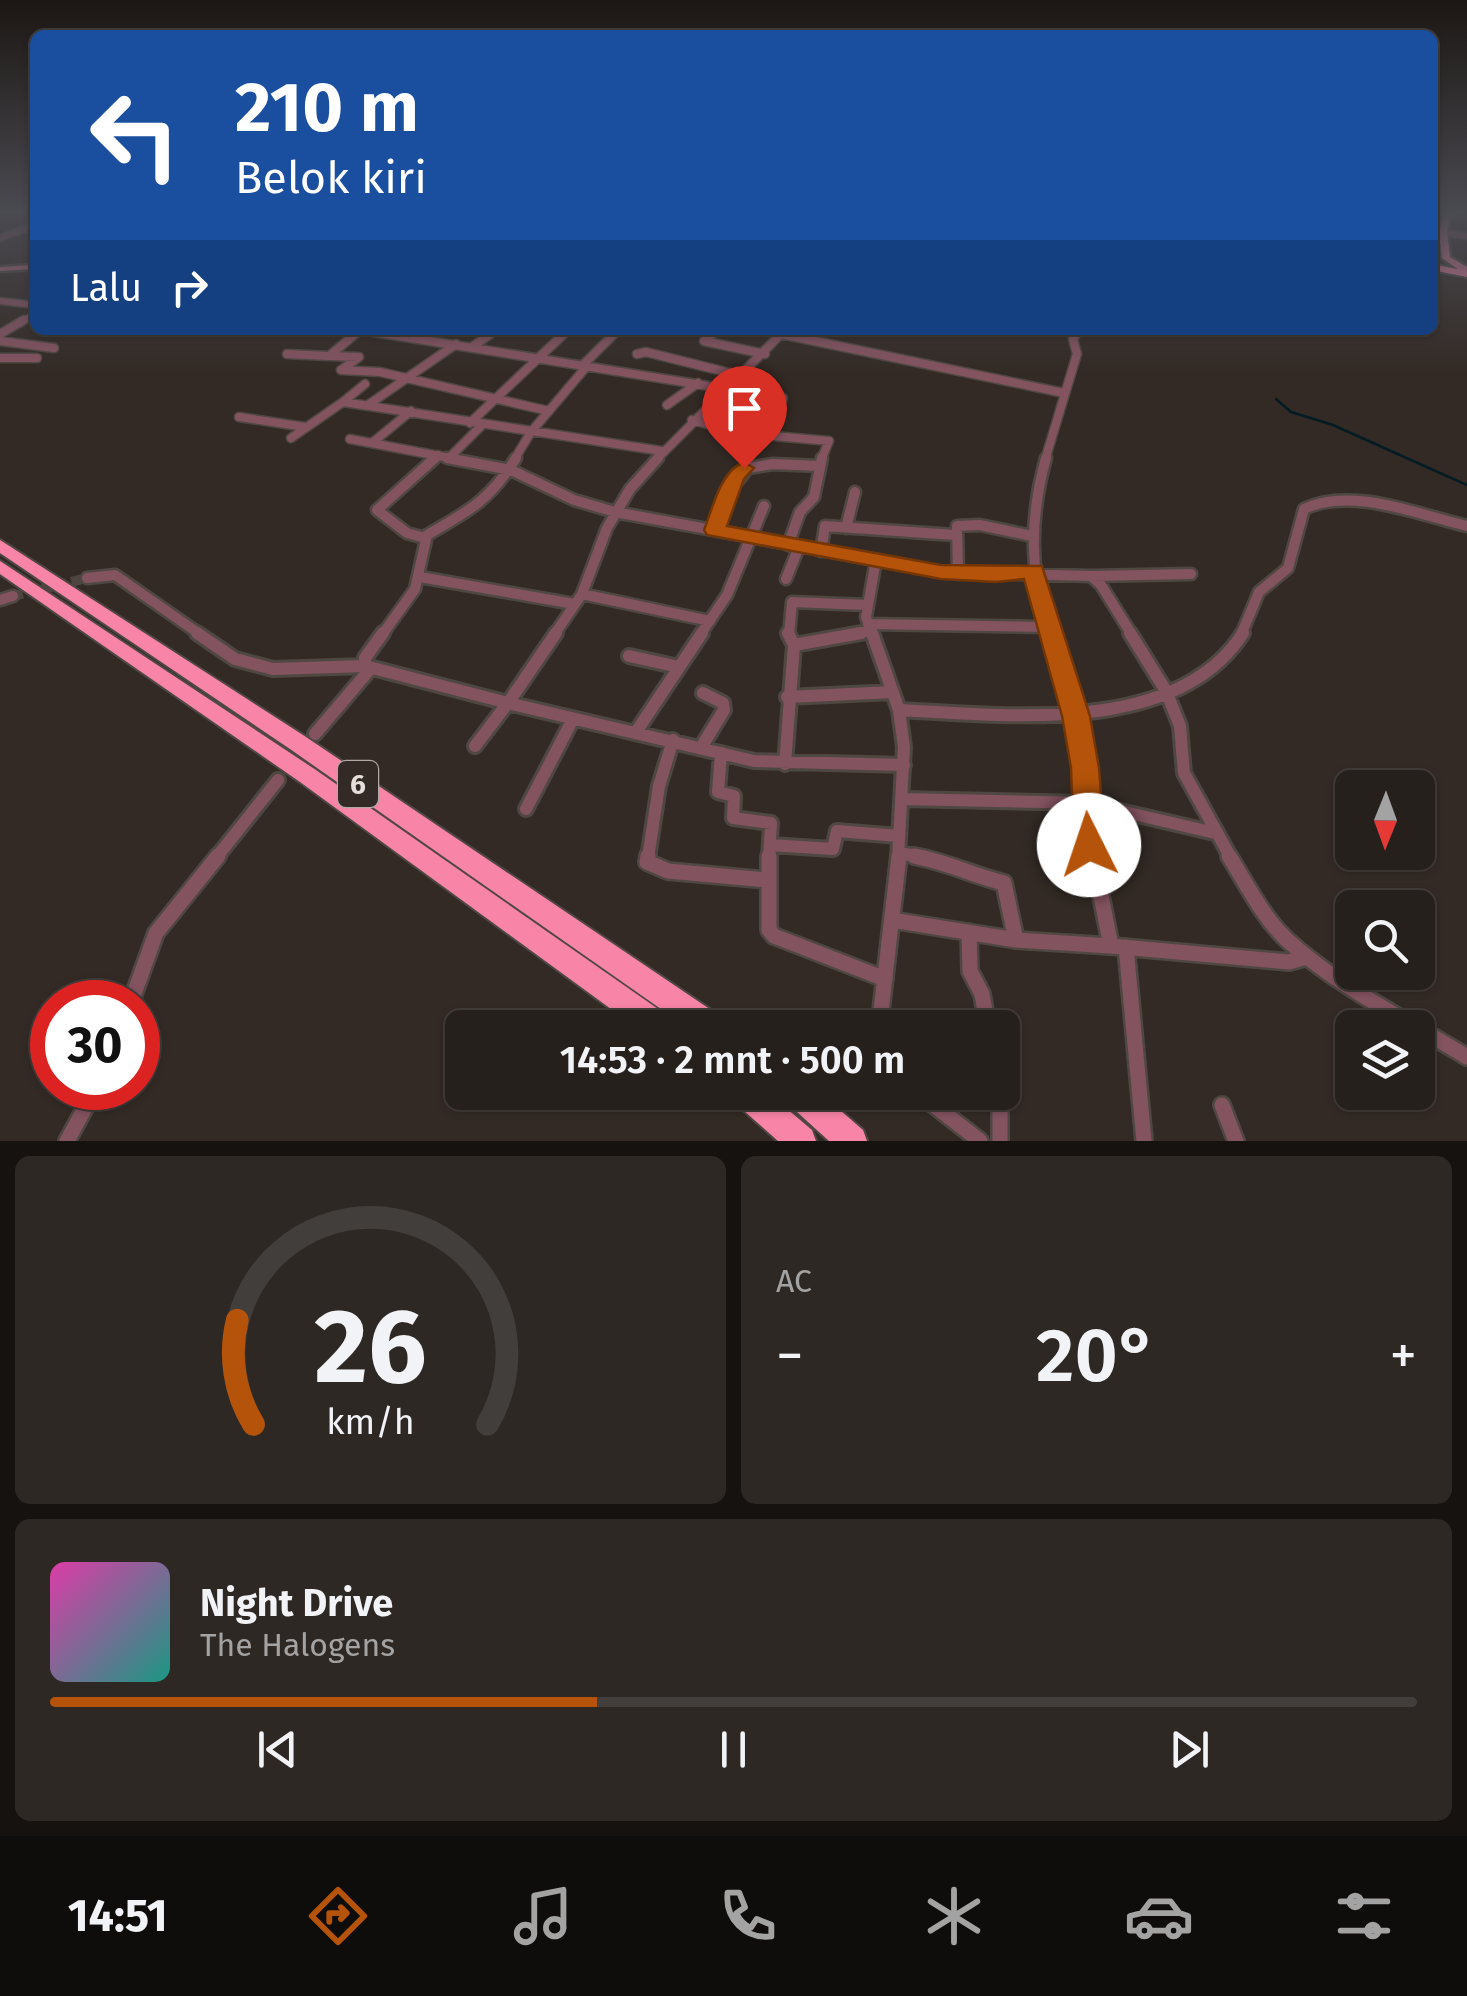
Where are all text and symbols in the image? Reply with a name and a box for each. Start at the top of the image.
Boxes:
text: 210 m [235,66,419,150]
icon: left [70,70,200,200]
text: Belok kiri [235,151,427,205]
icon: right [162,260,217,315]
text: Lalu [70,265,142,311]
pin [702,366,787,469]
icon: arrive [717,381,772,436]
road number: 6 [338,761,378,807]
north arrow [1335,770,1435,870]
map controls [1335,770,1435,1110]
position arrow [1037,793,1141,897]
button: search [1335,890,1435,990]
speed limit sign: 30 [30,980,160,1110]
button: layers [1335,1010,1435,1110]
text: 14:53 · 2 mnt · 500 m [560,1037,905,1083]
text: AC [776,1262,812,1300]
text: 26 [314,1285,427,1410]
text: 20° [1036,1311,1157,1401]
text: − [776,1323,804,1389]
text: + [1390,1323,1417,1389]
text: km/h [326,1401,415,1443]
text: Night Drive [200,1580,393,1626]
text: The Halogens [200,1626,395,1664]
icon: previous [250,1722,305,1777]
icon: pause [706,1722,761,1777]
icon: next [1162,1722,1217,1777]
icon: directions [303,1881,373,1951]
icon: music [508,1881,578,1951]
icon: phone [713,1881,783,1951]
icon: climate [919,1881,989,1951]
icon: car [1124,1881,1194,1951]
icon: filters [1329,1881,1399,1951]
text: 14:51 [68,1889,168,1943]

